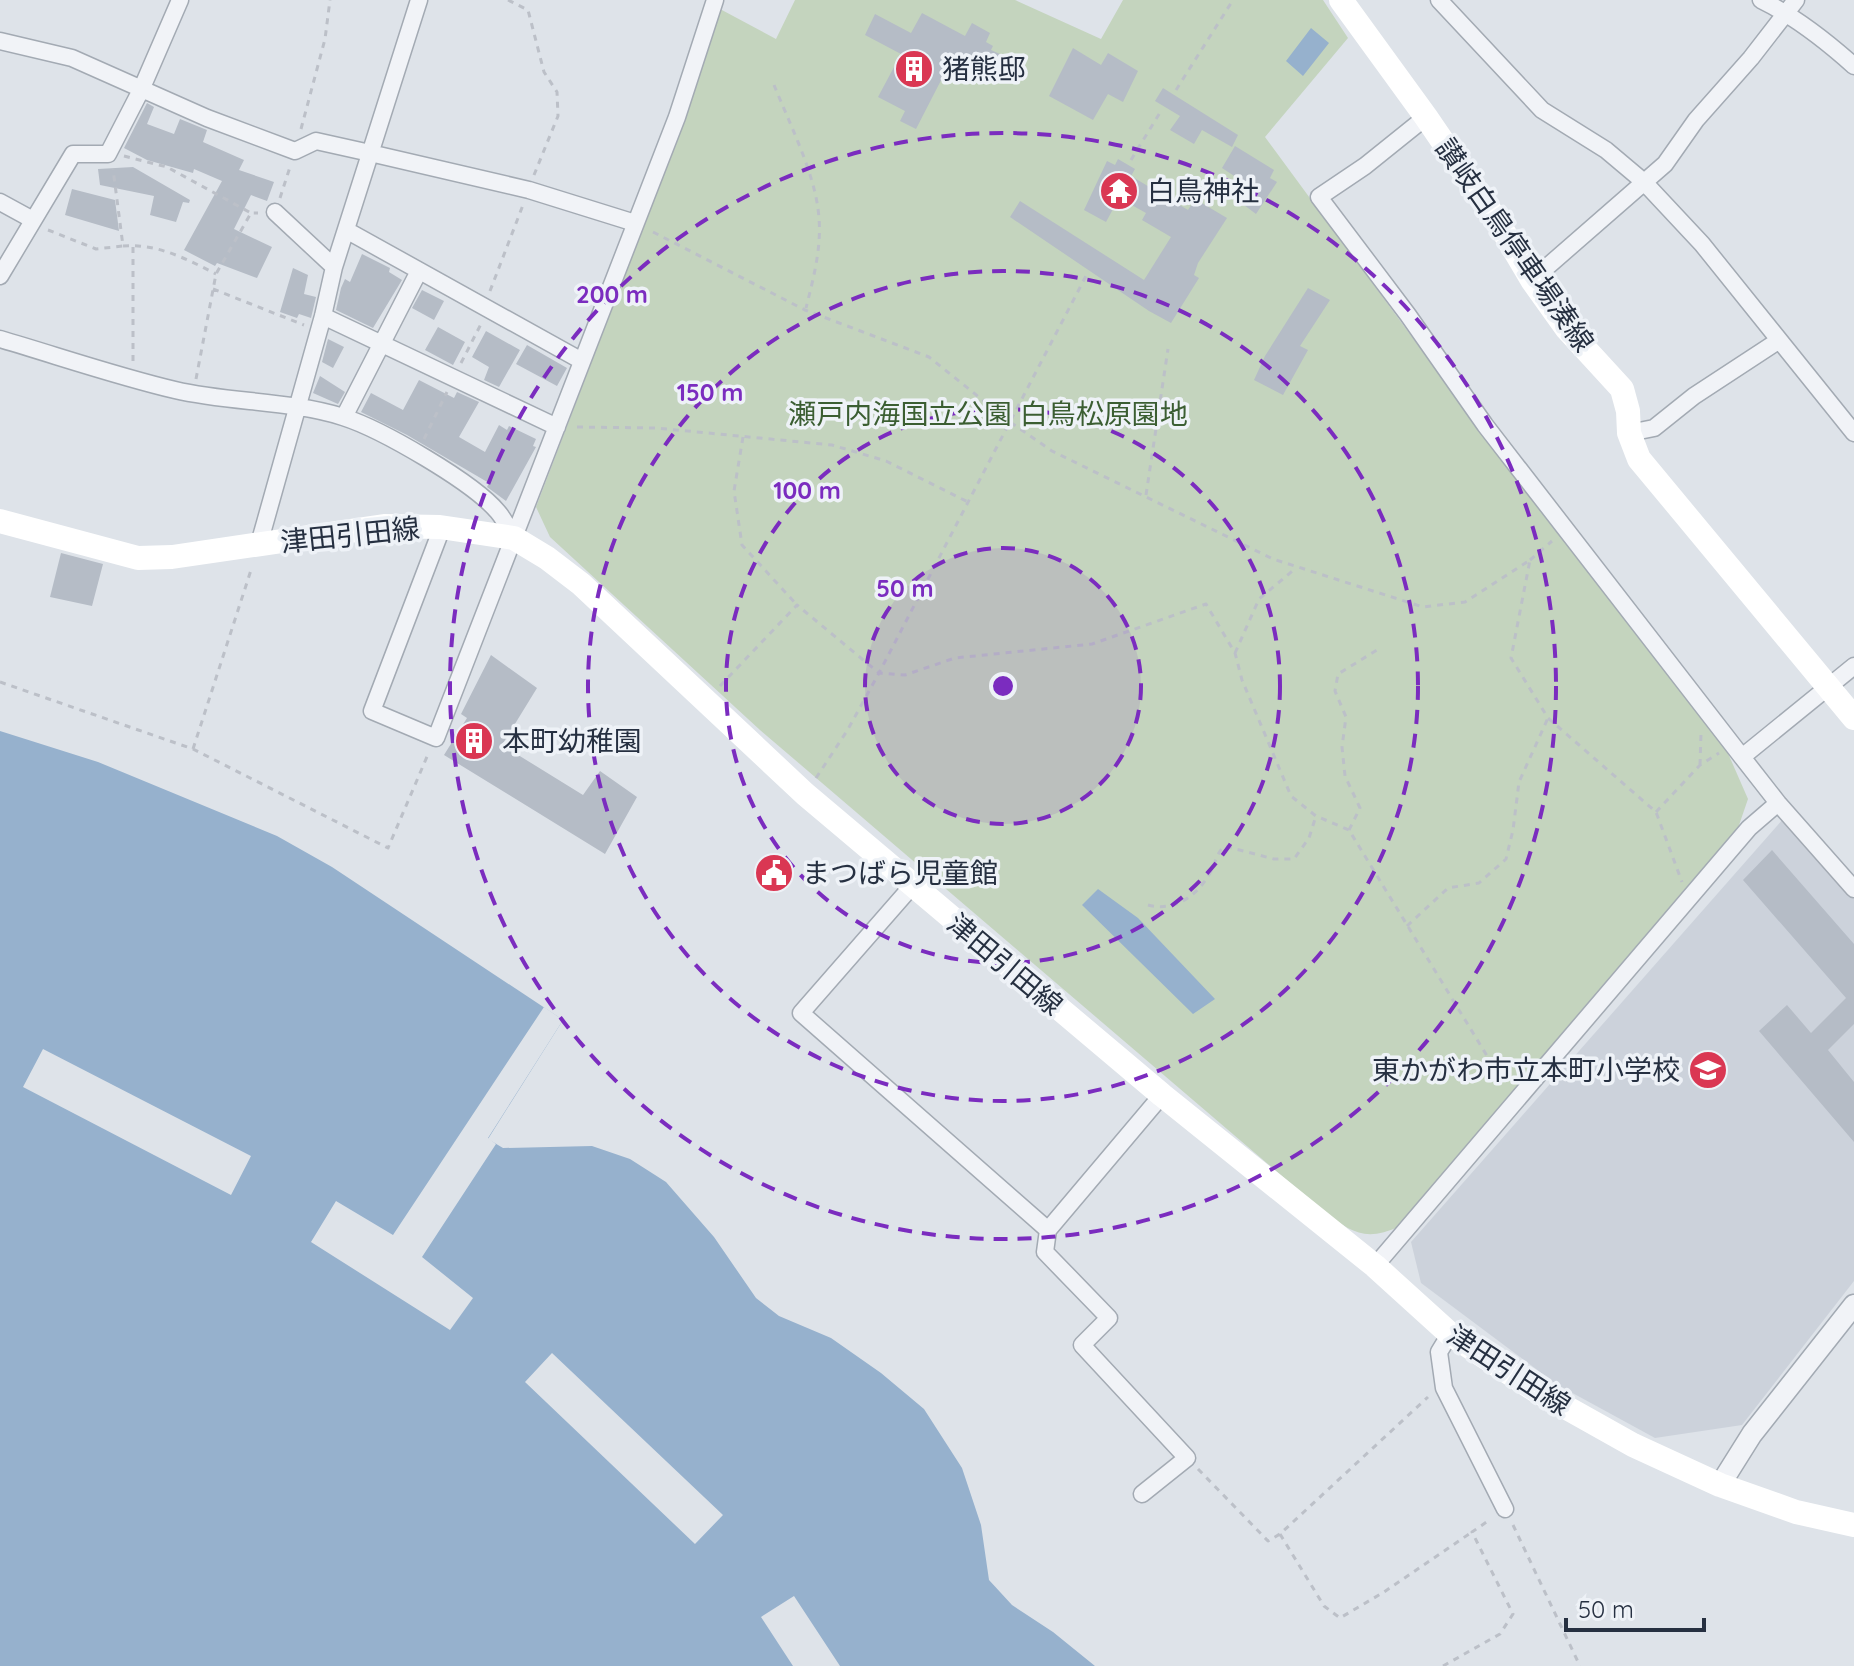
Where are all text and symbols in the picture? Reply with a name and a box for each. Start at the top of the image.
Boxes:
building icon: 猪熊邸 [893,48,935,90]
place label: 猪熊邸 [942,51,1026,86]
street label: 讃岐白鳥停車場湊線 [1429,131,1602,358]
temple icon: 白鳥神社 [1098,170,1140,212]
place label: 白鳥神社 [1147,173,1259,208]
text: 200 m [576,279,648,309]
text: 150 m [677,377,743,407]
park label: 瀬戸内海国立公園 白鳥松原園地 [788,396,1188,431]
text: 100 m [773,475,841,505]
street label: 津田引田線 [278,510,421,559]
text: 50 m [876,573,934,603]
centre of rings [989,672,1017,700]
building icon: 本町幼稚園 [453,720,495,762]
place label: 本町幼稚園 [502,723,642,758]
public building icon: まつばら児童館 [753,852,795,894]
place label: まつばら児童館 [802,855,998,890]
street label: 津田引田線 [940,905,1070,1022]
school or university icon: 東かがわ市立本町小学校 [1687,1049,1729,1091]
place label: 東かがわ市立本町小学校 [1372,1052,1680,1087]
street label: 津田引田線 [1441,1317,1578,1422]
scale bar [1566,1582,1704,1632]
text: 50 m [1578,1594,1634,1624]

